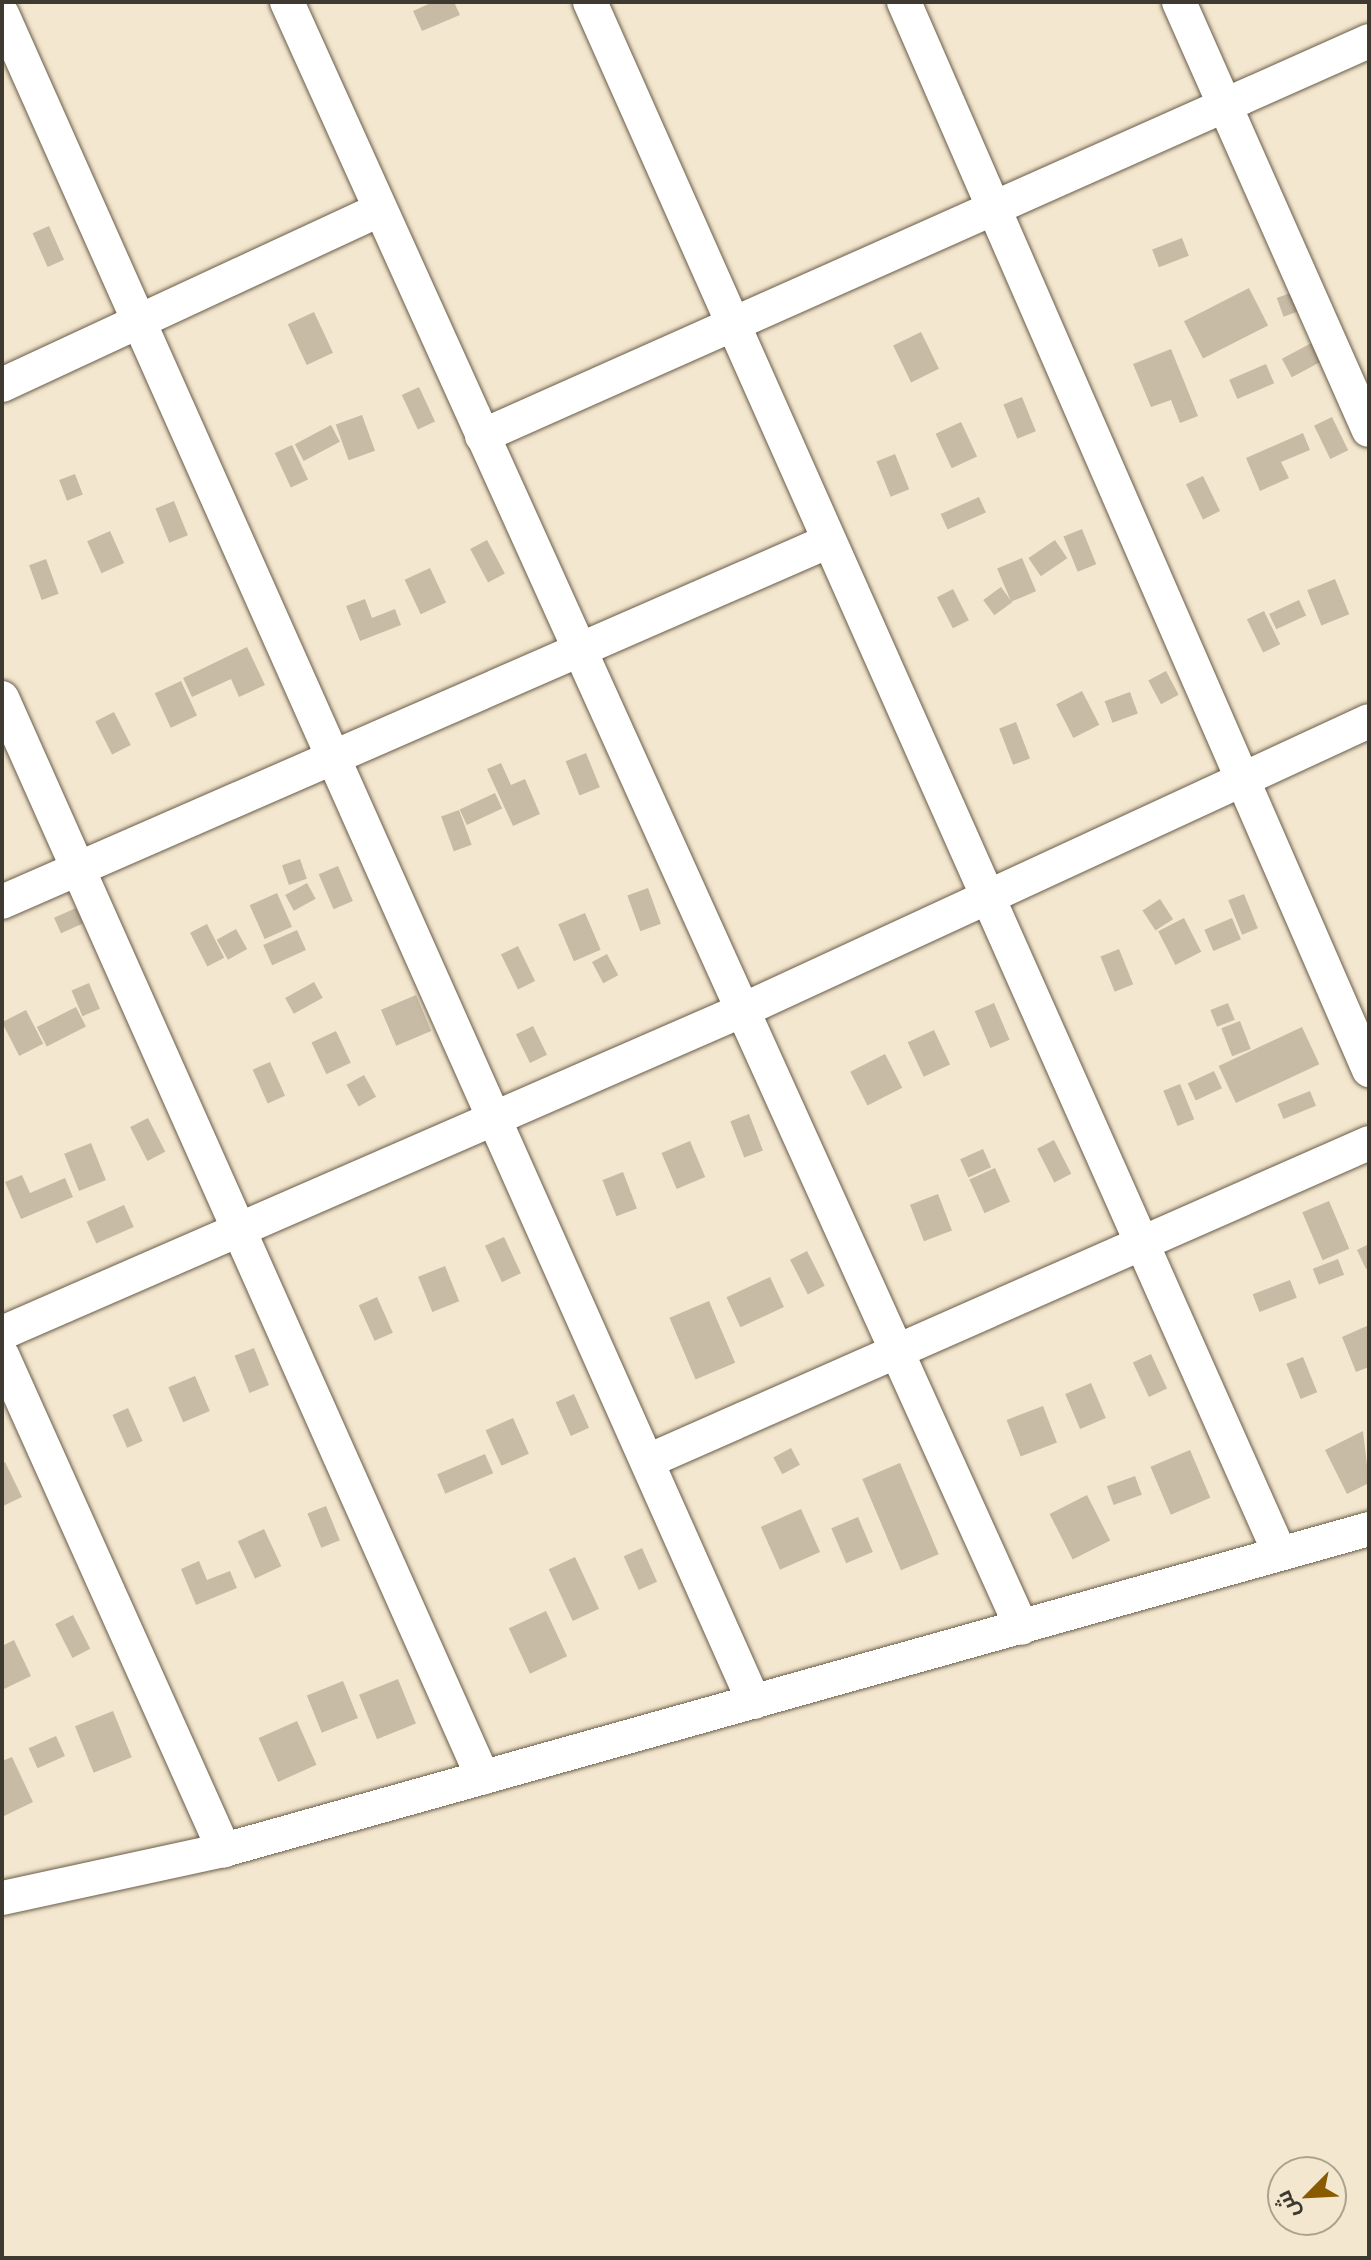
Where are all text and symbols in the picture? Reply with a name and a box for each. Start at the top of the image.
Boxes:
north arrow [1267,2156,1347,2236]
text: ش [1268,2186,1305,2224]

